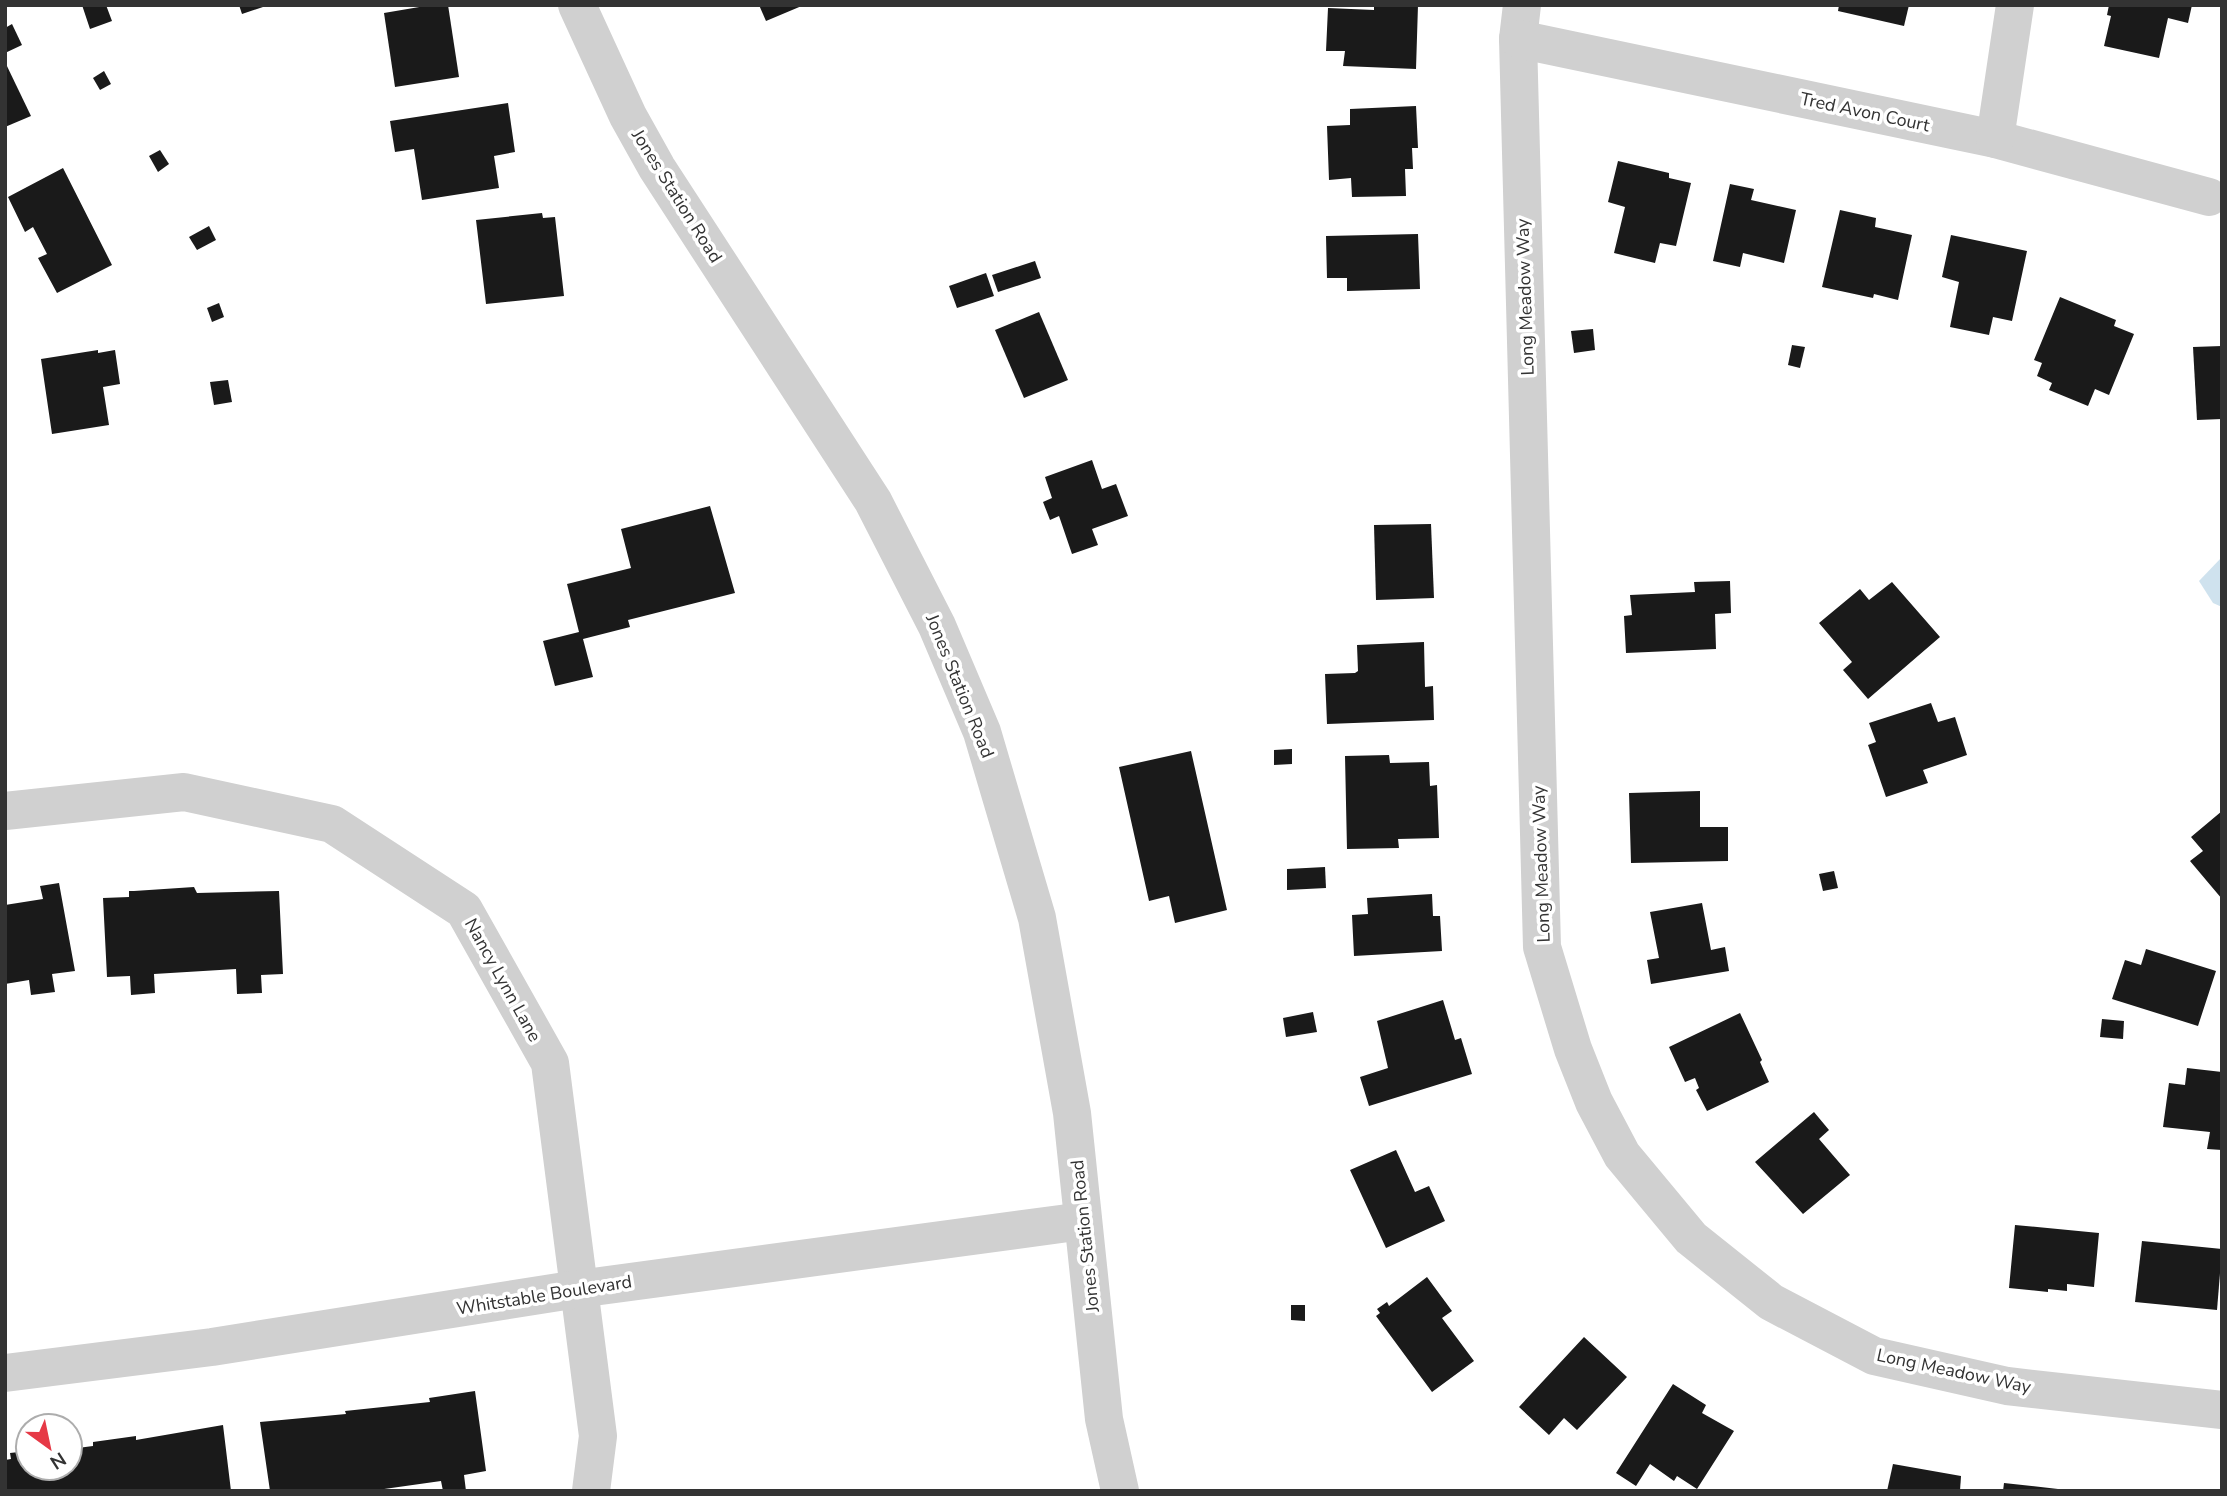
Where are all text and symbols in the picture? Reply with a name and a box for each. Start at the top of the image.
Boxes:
street label: Tred Avon Court [1798,87,1933,138]
street label: Jones Station Road [626,124,728,267]
street label: Long Meadow Way [1510,217,1540,376]
street label: Jones Station Road [920,610,1000,761]
street label: Long Meadow Way [1526,784,1556,943]
street label: Nancy Lynn Lane [459,914,547,1046]
street label: Jones Station Road [1065,1159,1105,1314]
street label: Whitstable Boulevard [455,1269,633,1321]
street label: Long Meadow Way [1875,1343,2034,1399]
north arrow [14,1412,84,1482]
text: N [45,1446,71,1475]

